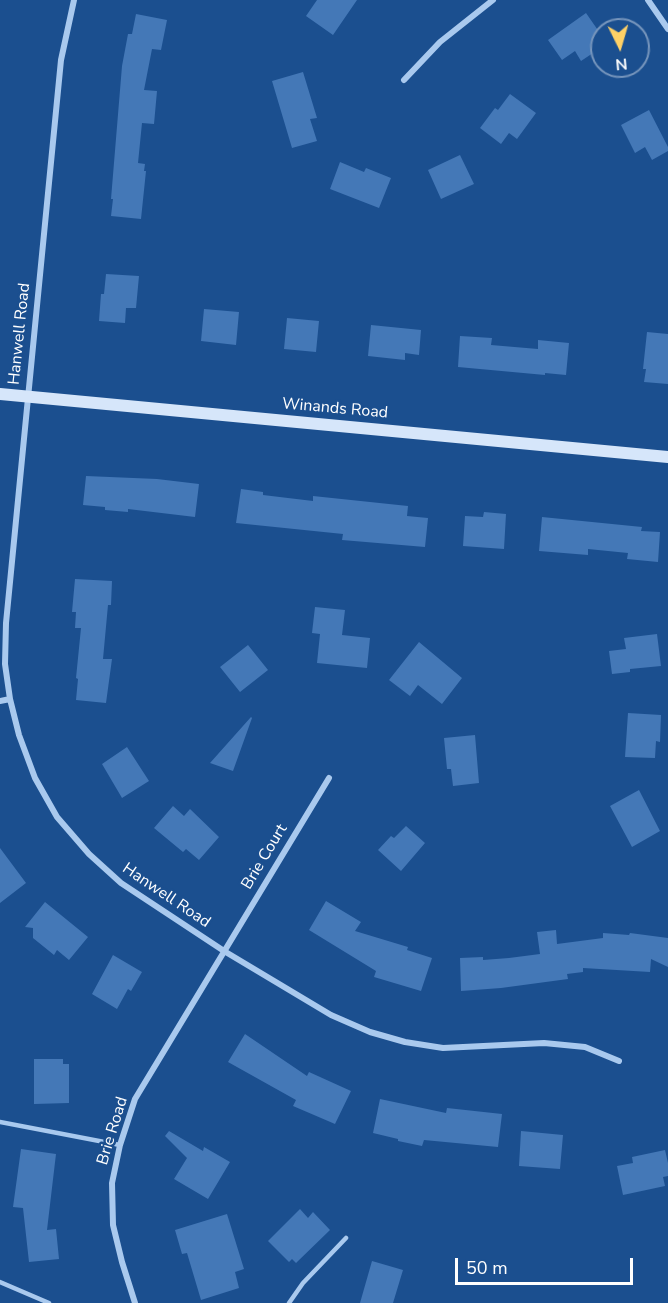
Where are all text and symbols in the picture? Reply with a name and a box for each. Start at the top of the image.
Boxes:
north arrow [590,18,650,78]
text: N [614,52,628,75]
street label: Hanwell Road [5,282,35,386]
street label: Winands Road [281,395,389,423]
street label: Brie Court [238,821,292,893]
street label: Hanwell Road [118,859,214,933]
street label: Brie Road [94,1095,132,1167]
scale bar [458,1246,636,1284]
text: 50 m [466,1256,508,1280]

